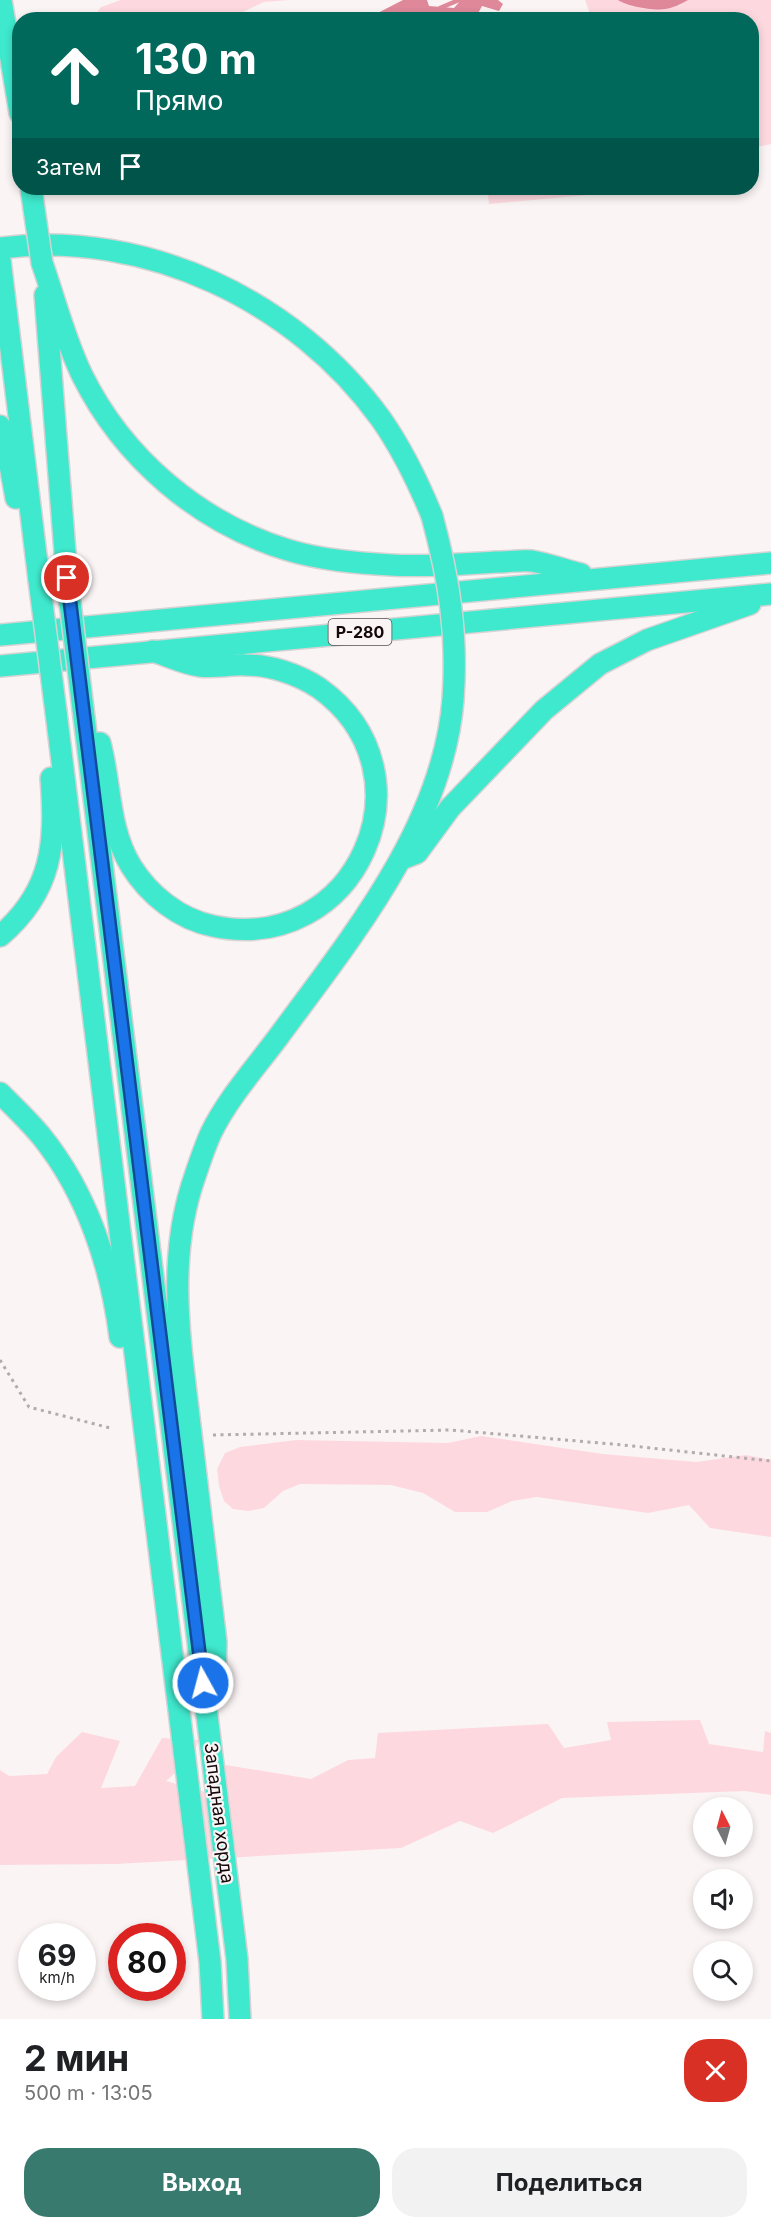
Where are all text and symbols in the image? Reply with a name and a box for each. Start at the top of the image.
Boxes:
text: 130 m [135,33,257,84]
icon: ahead [36,36,114,114]
text: Прямо [135,84,224,117]
icon: arrive [114,150,147,183]
text: Затем [36,154,102,180]
pin [41,552,92,603]
icon: arrive [50,561,83,594]
road number: Р-280 [328,619,392,645]
position arrow [171,1651,235,1715]
street label: Западная хорда [200,1741,239,1885]
north arrow [693,1797,753,1857]
map controls [693,1797,753,2001]
button: sound [693,1869,753,1929]
speed limit sign: 80 [108,1923,186,2001]
text: 69 [38,1937,76,1973]
button: search [693,1941,753,2001]
text: km/h [39,1968,75,1987]
text: 2 мин [24,2036,129,2080]
button: close [684,2039,747,2102]
text: 500 m · 13:05 [24,2081,153,2105]
button: Выход [24,2148,380,2217]
button: Поделиться [392,2148,747,2217]

